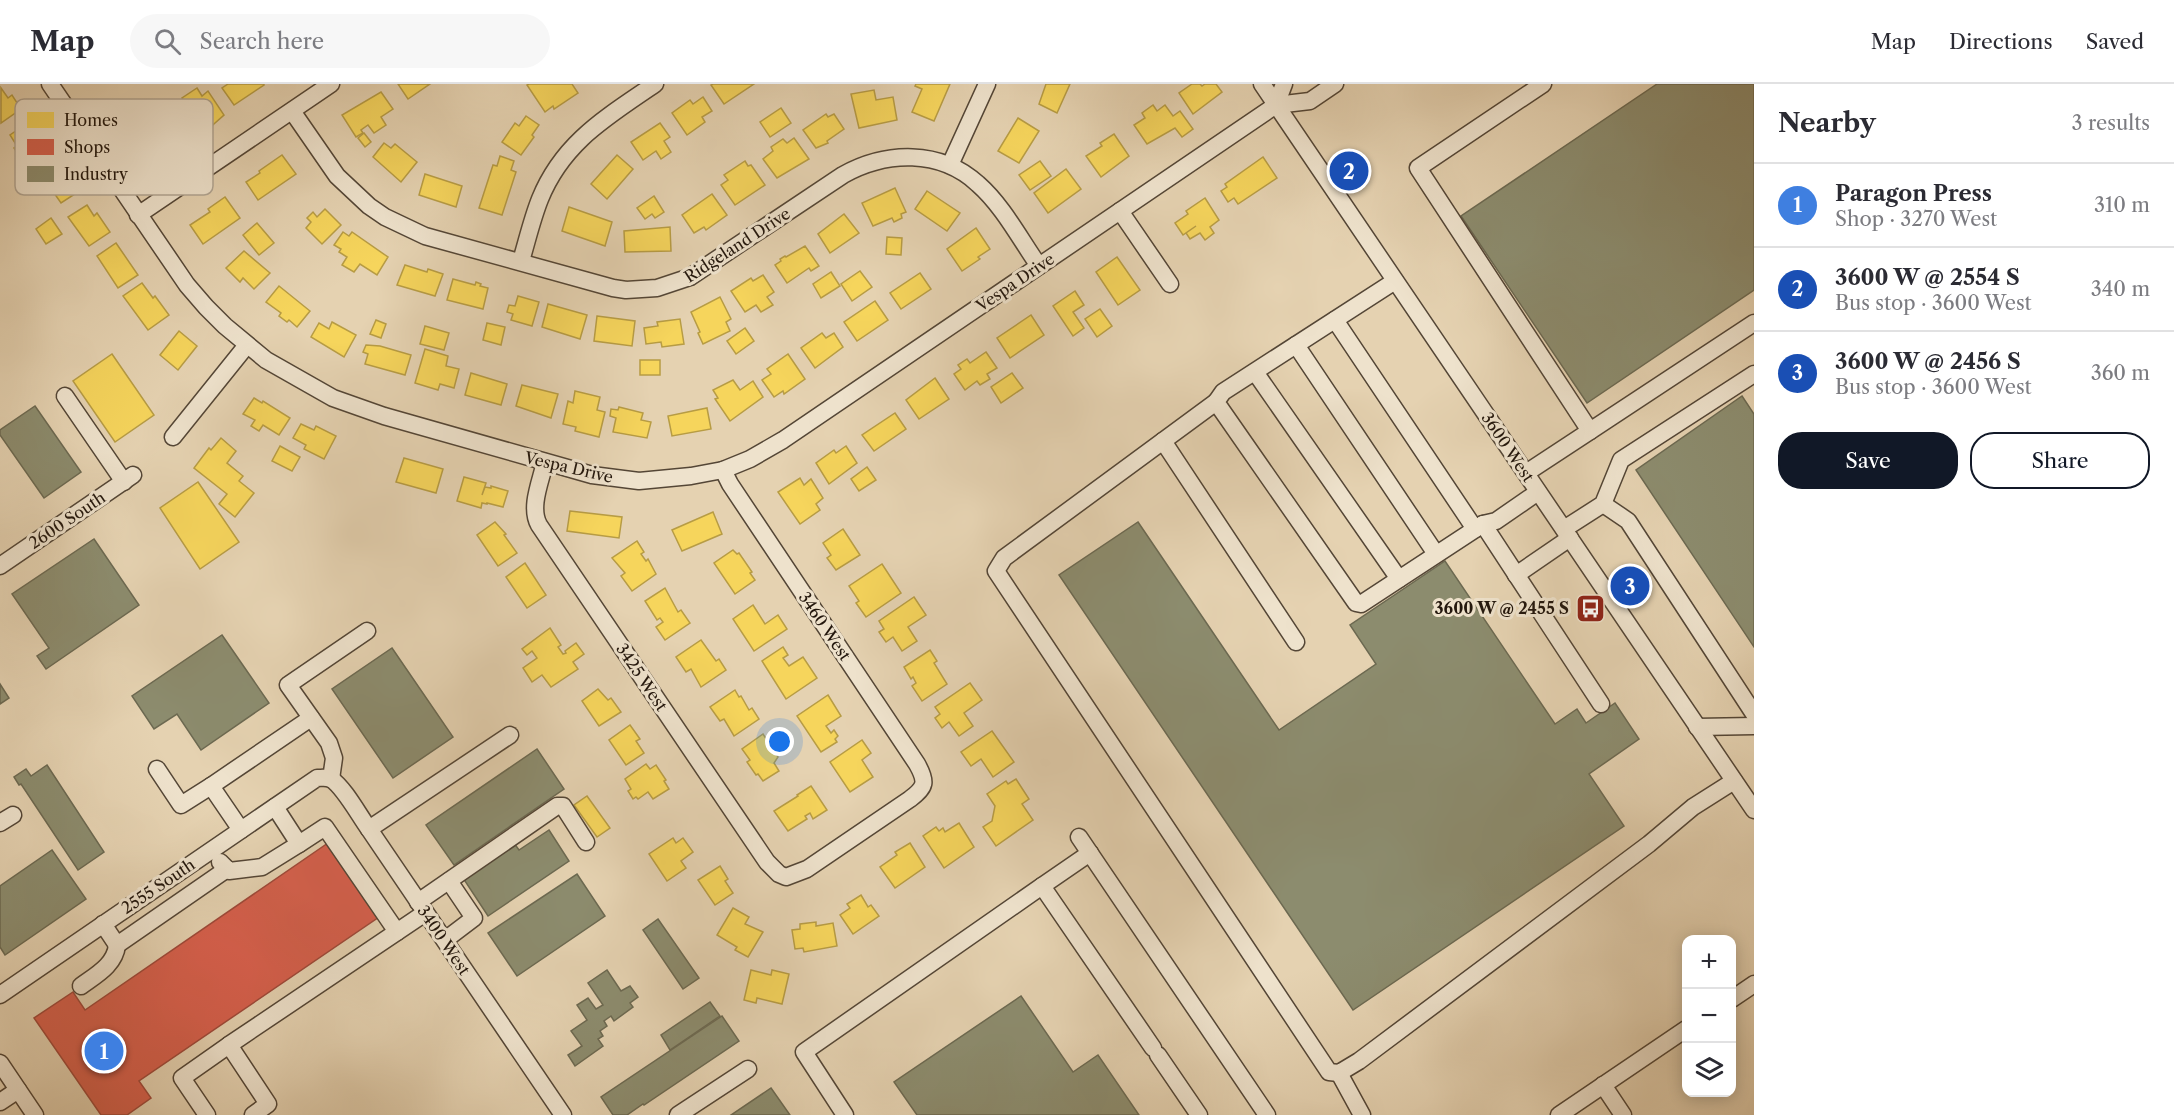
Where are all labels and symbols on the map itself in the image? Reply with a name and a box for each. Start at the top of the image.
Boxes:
legend [15,99,213,195]
text: Homes [64,110,118,130]
text: Shops [64,137,110,157]
pin: 2 [1330,148,1368,194]
text: Industry [64,164,129,184]
street label: Ridgeland Drive [680,203,794,287]
street label: Vespa Drive [971,249,1058,316]
street label: 3600 West [1477,408,1539,486]
street label: Vespa Drive [522,447,615,487]
street label: 2600 South [25,487,109,553]
pin: 3 [1610,564,1650,608]
street label: 3460 West [795,588,856,665]
bus stop icon: 3600 W @ 2455 S [1574,592,1606,624]
place label: 3600 W @ 2455 S [1435,598,1569,618]
street label: 3425 West [612,639,672,715]
your location [765,727,794,756]
street label: 2555 South [117,854,199,918]
street label: 3400 West [413,901,475,979]
pin: 1 [84,1028,124,1074]

